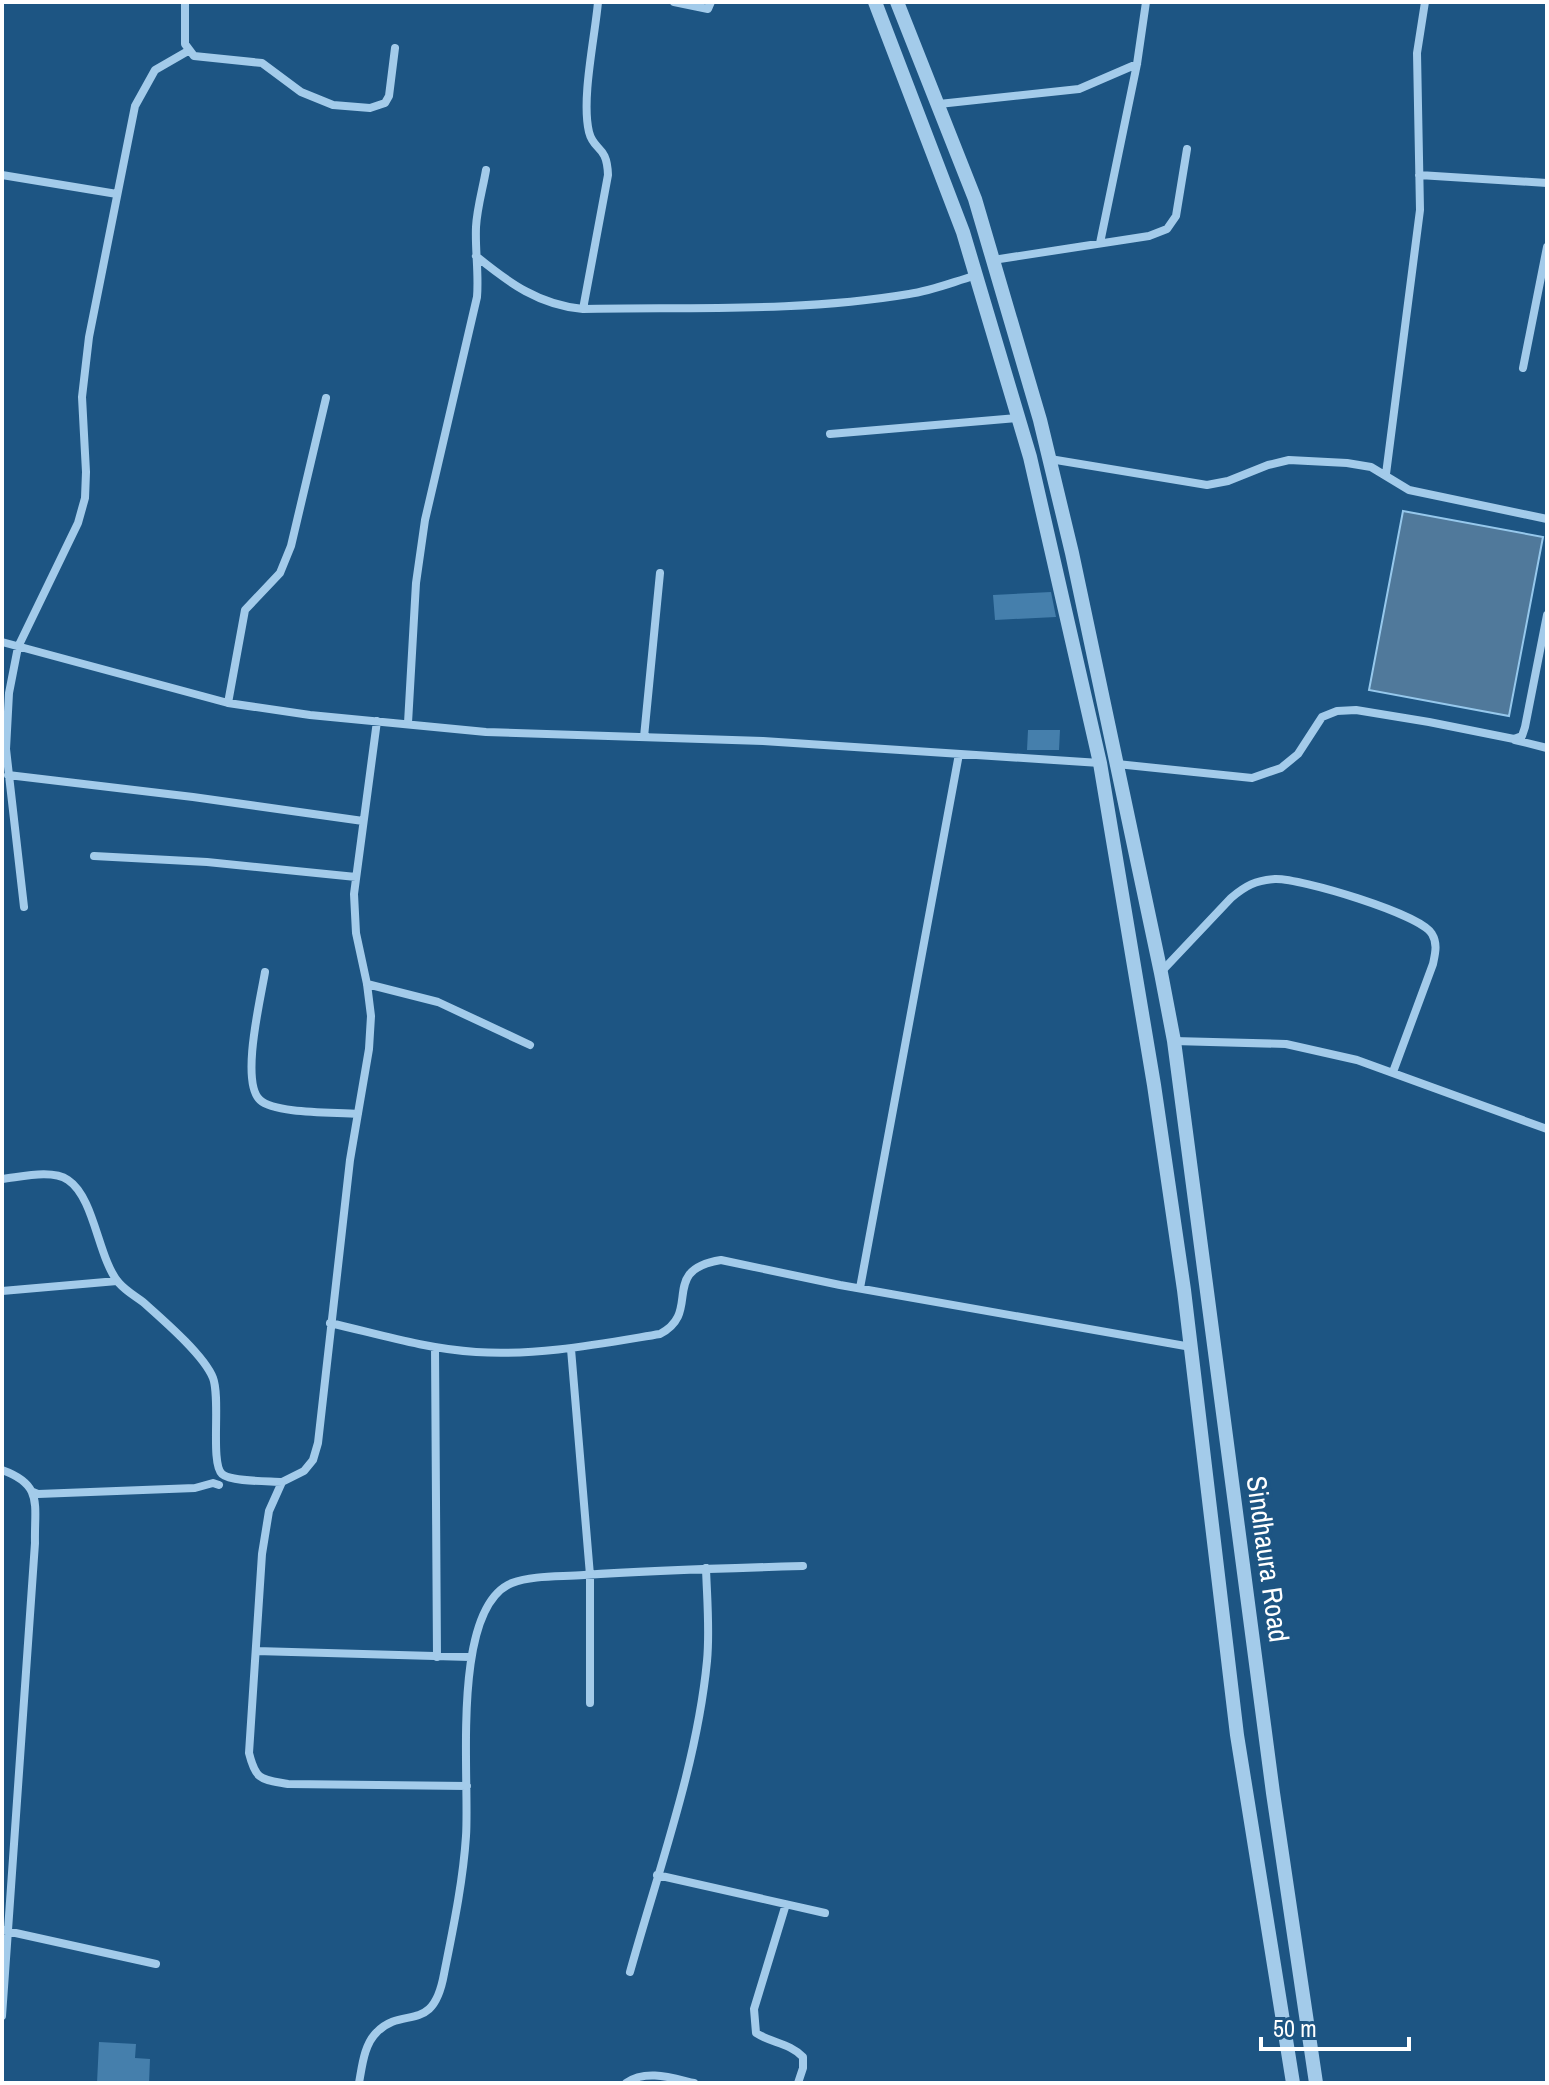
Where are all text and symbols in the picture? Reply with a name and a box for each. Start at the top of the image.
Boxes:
street label: Sindhaura Road [1238,1474,1298,1644]
scale bar [1261,2001,1409,2051]
text: 50 m [1273,2012,1317,2044]

